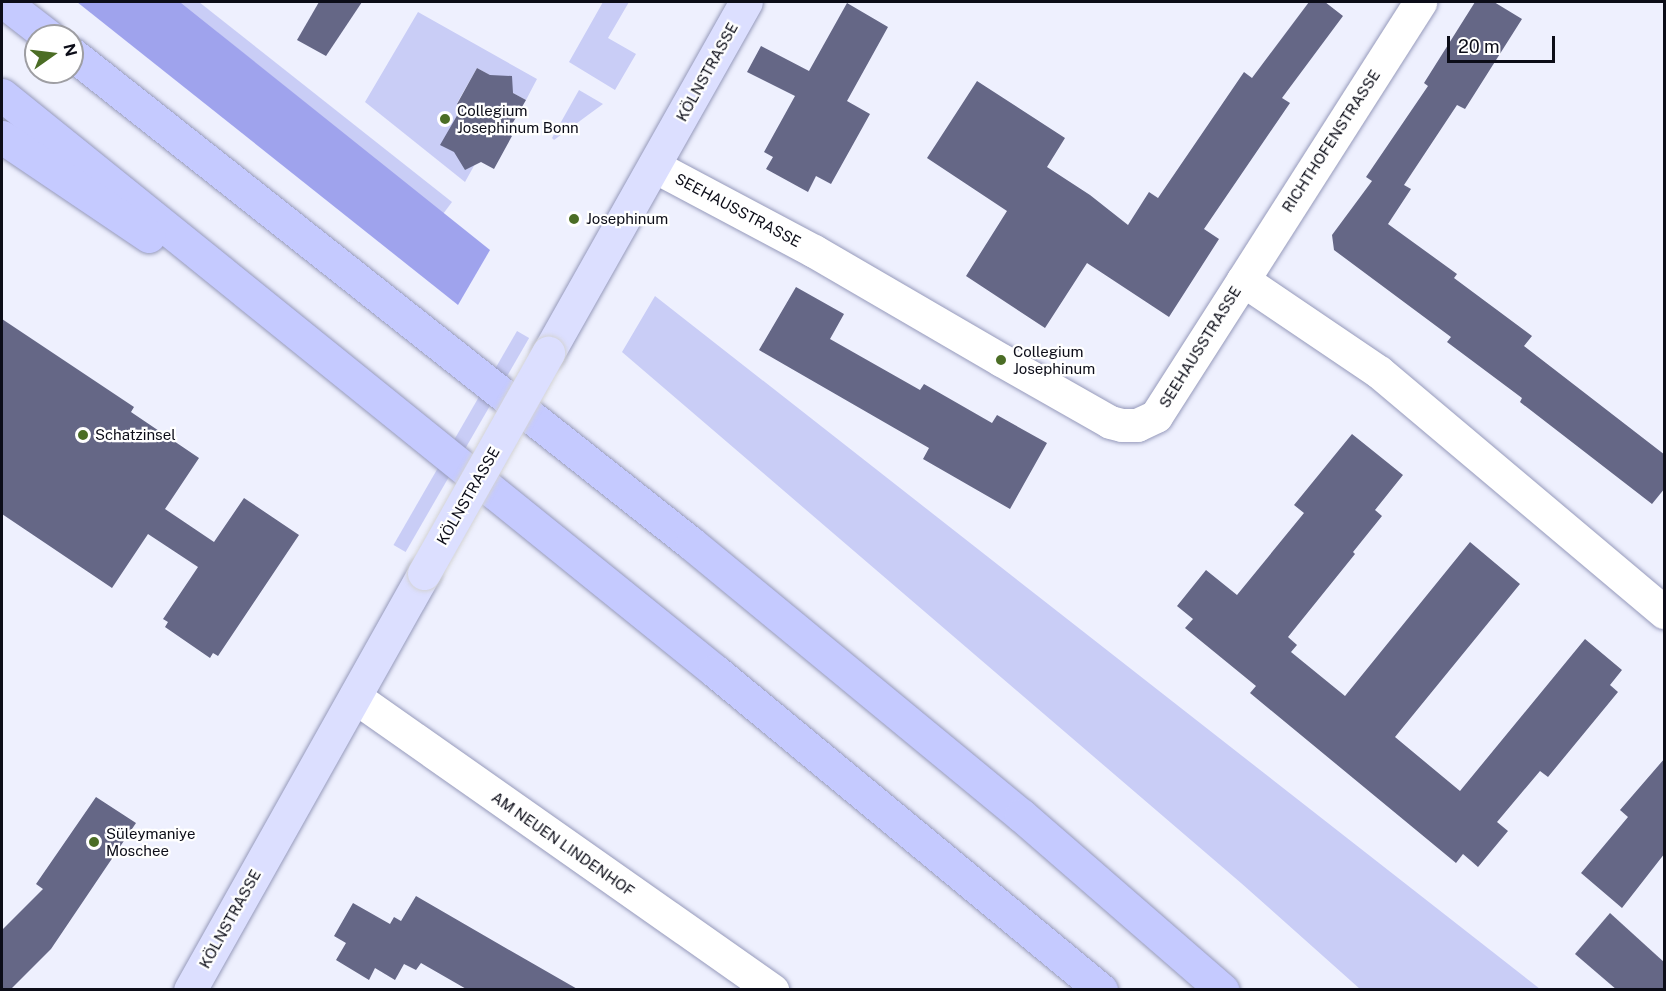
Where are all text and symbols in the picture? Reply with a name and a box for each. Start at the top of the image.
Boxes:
street label: KÖLNSTRASSE [672,20,742,124]
north arrow [24,24,84,84]
scale bar [1450,24,1558,62]
text: 20 m [1458,36,1500,57]
text: N [59,42,81,58]
street label: RICHTHOFENSTRASSE [1278,66,1384,216]
place label: Collegium Josephinum Bonn [457,101,579,136]
marker: Collegium Josephinum Bonn [438,112,452,126]
street label: SEEHAUSSTRASSE [672,169,804,251]
place label: Josephinum [586,210,668,228]
marker: Josephinum [567,212,581,226]
street label: SEEHAUSSTRASSE [1155,283,1245,411]
place label: Collegium Josephinum [1013,342,1095,377]
marker: Collegium Josephinum [994,353,1008,367]
place label: Schatzinsel [95,426,176,444]
marker: Schatzinsel [76,428,90,442]
street label: KÖLNSTRASSE [433,444,503,548]
street label: AM NEUEN LINDENHOF [488,788,638,900]
place label: Süleymaniye Moschee [106,824,195,859]
marker: Süleymaniye Moschee [87,835,101,849]
street label: KÖLNSTRASSE [195,867,265,971]

